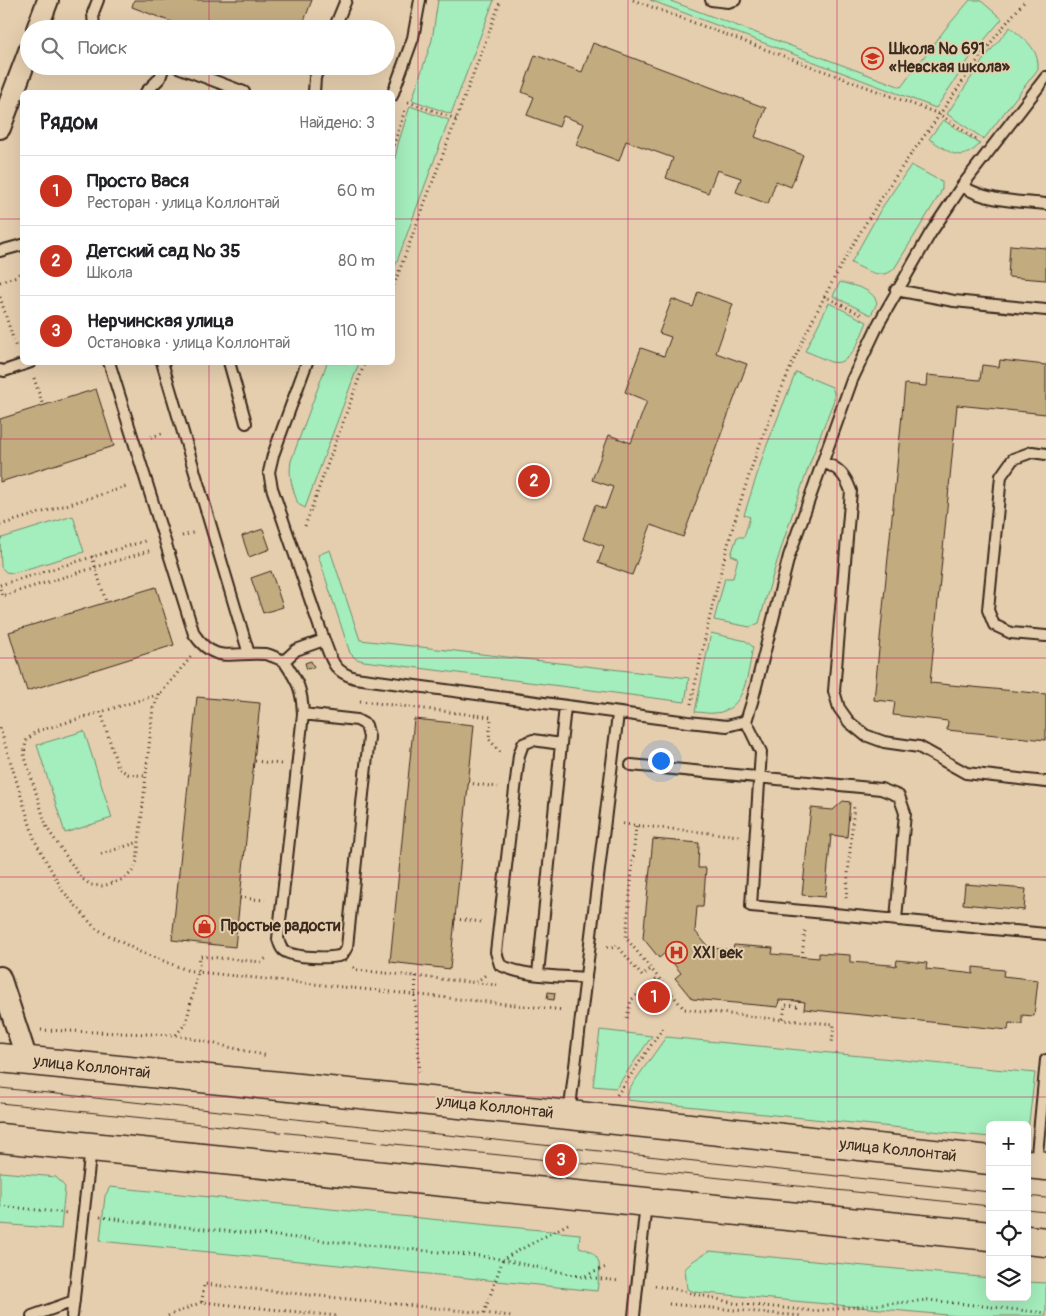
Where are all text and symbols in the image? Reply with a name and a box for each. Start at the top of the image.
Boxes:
search box [20,20,395,75]
icon: search [38,34,66,62]
text: Поиск [78,36,128,60]
place label: Школа № 691 «Невская школа» [888,39,1011,77]
school or university icon: Школа № 691 «Невская школа» [861,46,885,70]
text: Рядом [40,109,98,136]
text: Найдено: 3 [299,113,375,133]
text: Просто Вася [87,169,189,193]
text: 1 [53,181,59,201]
text: 60 m [337,181,375,201]
text: Ресторан · улица Коллонтай [87,193,280,213]
text: Детский сад № 35 [87,239,241,263]
text: 2 [52,251,60,271]
text: 80 m [338,251,375,271]
text: Школа [87,263,133,283]
text: Нерчинская улица [87,309,234,333]
text: 3 [52,321,60,341]
text: 110 m [334,321,375,341]
text: Остановка · улица Коллонтай [87,333,290,353]
pin: 2 [518,462,550,500]
your location [648,748,674,774]
shop icon: Простые радости [193,914,217,938]
place label: Простые радости [221,916,341,936]
hospital icon: XXI век [665,941,689,965]
place label: XXI век [693,943,743,963]
pin: 1 [638,978,670,1016]
street label: улица Коллонтай [31,1051,152,1083]
street label: улица Коллонтай [434,1091,555,1123]
map controls [986,1121,1031,1301]
button: + [986,1121,1031,1166]
street label: улица Коллонтай [837,1134,958,1166]
pin: 3 [545,1141,577,1179]
button: − [986,1166,1031,1211]
button: locate [986,1211,1031,1256]
button: layers [986,1256,1031,1301]

